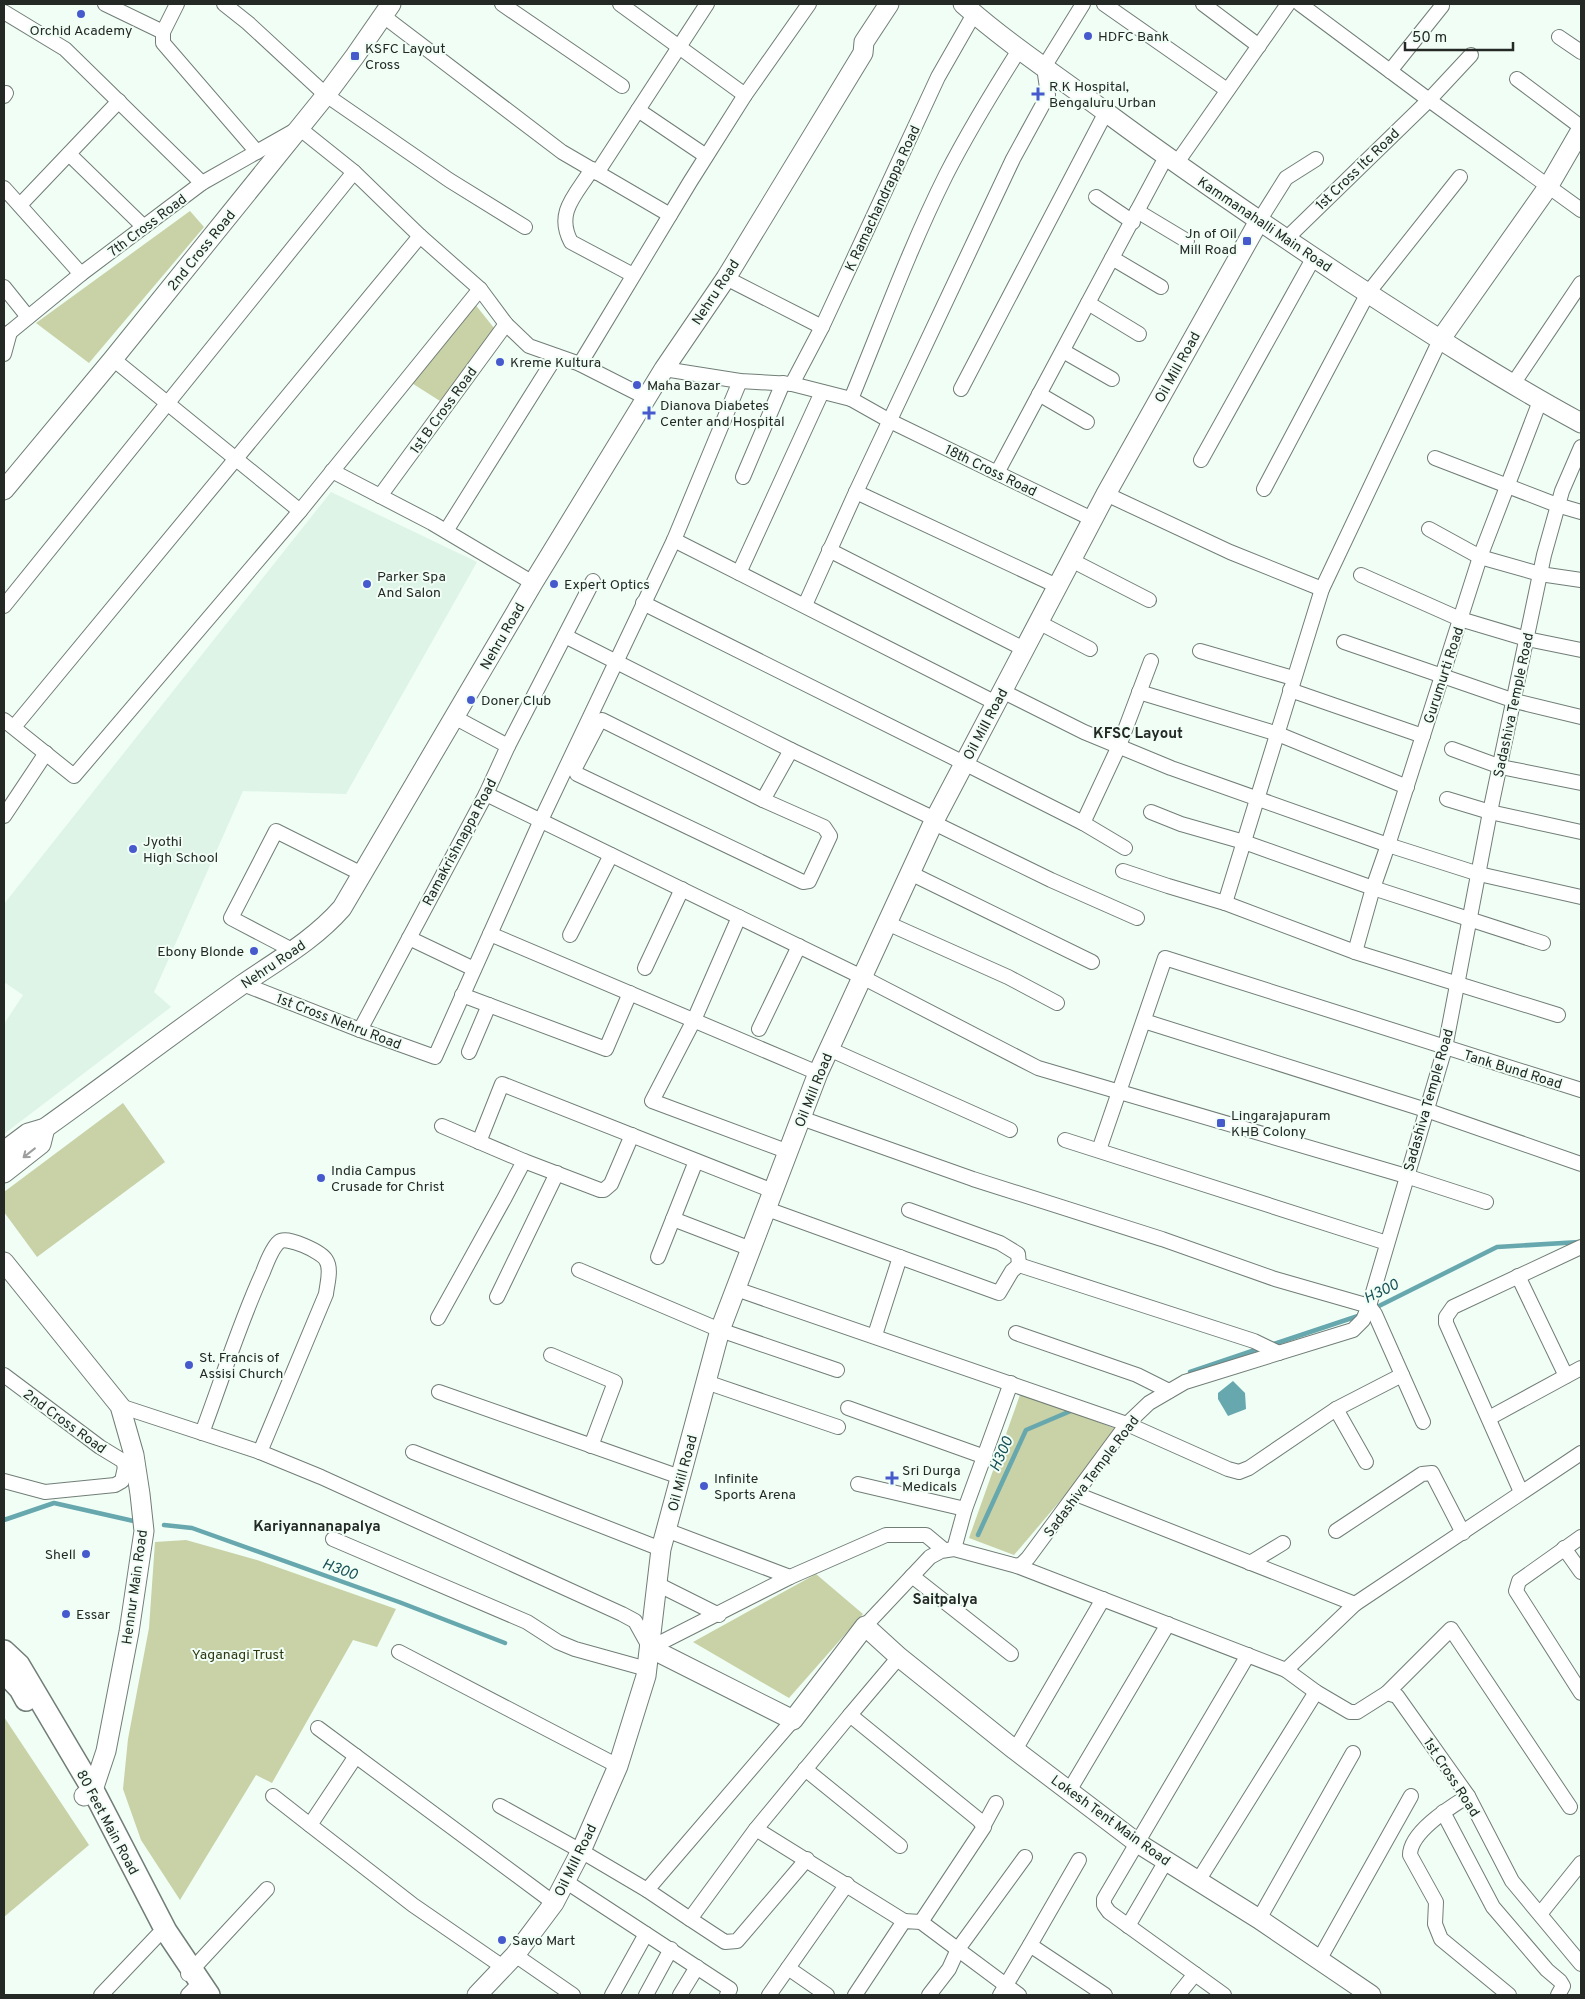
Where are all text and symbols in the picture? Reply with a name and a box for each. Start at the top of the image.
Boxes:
marker: Orchid Academy [75,8,87,20]
scale bar [1405,20,1512,52]
place label: Orchid Academy [30,23,132,40]
place label: HDFC Bank [1098,29,1169,46]
text: 50 m [1412,29,1447,48]
marker: HDFC Bank [1082,30,1094,42]
place label: KSFC Layout Cross [365,41,446,74]
marker: KSFC Layout Cross [349,50,361,62]
place label: R K Hospital, Bengaluru Urban [1049,79,1156,112]
marker: R K Hospital, Bengaluru Urban [1031,87,1045,101]
street label: K Ramachandrappa Road [842,123,925,274]
street label: 1st Cross Itc Road [1313,126,1404,214]
street label: Kammanahalli Main Road [1194,174,1335,277]
street label: 7th Cross Road [105,191,190,261]
street label: 2nd Cross Road [165,207,240,295]
place label: Jn of Oil Mill Road [1179,226,1237,259]
marker: Jn of Oil Mill Road [1241,235,1253,247]
street label: Nehru Road [689,257,744,329]
street label: Oil Mill Road [1152,329,1205,406]
place label: Kreme Kultura [510,355,601,372]
marker: Kreme Kultura [494,356,506,368]
street label: 1st B Cross Road [407,364,481,458]
place label: Maha Bazar [647,378,721,395]
marker: Maha Bazar [631,379,643,391]
place label: Dianova Diabetes Center and Hospital [660,398,785,431]
marker: Dianova Diabetes Center and Hospital [642,406,656,420]
street label: 18th Cross Road [942,442,1039,501]
place label: Parker Spa And Salon [377,569,446,602]
place label: Expert Optics [564,577,650,594]
marker: Parker Spa And Salon [361,578,373,590]
marker: Expert Optics [548,578,560,590]
street label: Nehru Road [477,600,529,673]
street label: Gurumurti Road [1421,625,1468,726]
street label: Sadashiva Temple Road [1491,631,1538,779]
street label: Oil Mill Road [960,686,1012,763]
place label: Doner Club [481,693,551,710]
marker: Doner Club [465,694,477,706]
district label: KFSC Layout [1093,725,1183,744]
street label: Ramakrishnappa Road [420,776,501,909]
place label: Jyothi High School [143,834,218,867]
marker: Jyothi High School [127,843,139,855]
street label: Nehru Road [238,937,309,993]
place label: Ebony Blonde [157,944,244,961]
marker: Ebony Blonde [248,945,260,957]
street label: 1st Cross Nehru Road [274,991,403,1054]
street label: Sadashiva Temple Road [1401,1027,1458,1174]
street label: Tank Bund Road [1461,1047,1564,1094]
street label: Oil Mill Road [792,1051,837,1130]
place label: Lingarajapuram KHB Colony [1231,1108,1331,1141]
marker: Lingarajapuram KHB Colony [1215,1117,1227,1129]
one-way arrow [22,1148,35,1159]
place label: India Campus Crusade for Christ [331,1163,445,1196]
marker: India Campus Crusade for Christ [315,1172,327,1184]
water label: H300 [1361,1275,1403,1309]
place label: St. Francis of Assisi Church [199,1350,283,1383]
marker: St. Francis of Assisi Church [183,1359,195,1371]
street label: 2nd Cross Road [19,1386,109,1458]
street label: Sadashiva Temple Road [1041,1413,1143,1541]
street label: Oil Mill Road [665,1433,702,1514]
water label: H300 [986,1433,1019,1475]
place label: Sri Durga Medicals [902,1463,961,1496]
place label: Infinite Sports Arena [714,1471,796,1504]
marker: Sri Durga Medicals [886,1472,898,1484]
marker: Infinite Sports Arena [698,1480,710,1492]
district label: Kariyannanapalya [253,1518,381,1537]
street label: Hennur Main Road [119,1529,152,1646]
place label: Shell [45,1547,76,1564]
marker: Shell [80,1548,92,1560]
water label: H300 [319,1555,361,1586]
district label: Saitpalya [912,1591,978,1610]
place label: Essar [76,1607,111,1624]
marker: Essar [60,1608,72,1620]
park label: Yaganagi Trust [192,1647,284,1664]
street label: 1st Cross Road [1419,1735,1483,1820]
street label: 80 Feet Main Road [72,1767,142,1878]
street label: Lokesh Tent Main Road [1047,1772,1173,1870]
street label: Oil Mill Road [551,1822,601,1900]
place label: Savo Mart [512,1933,575,1950]
marker: Savo Mart [496,1934,508,1946]

